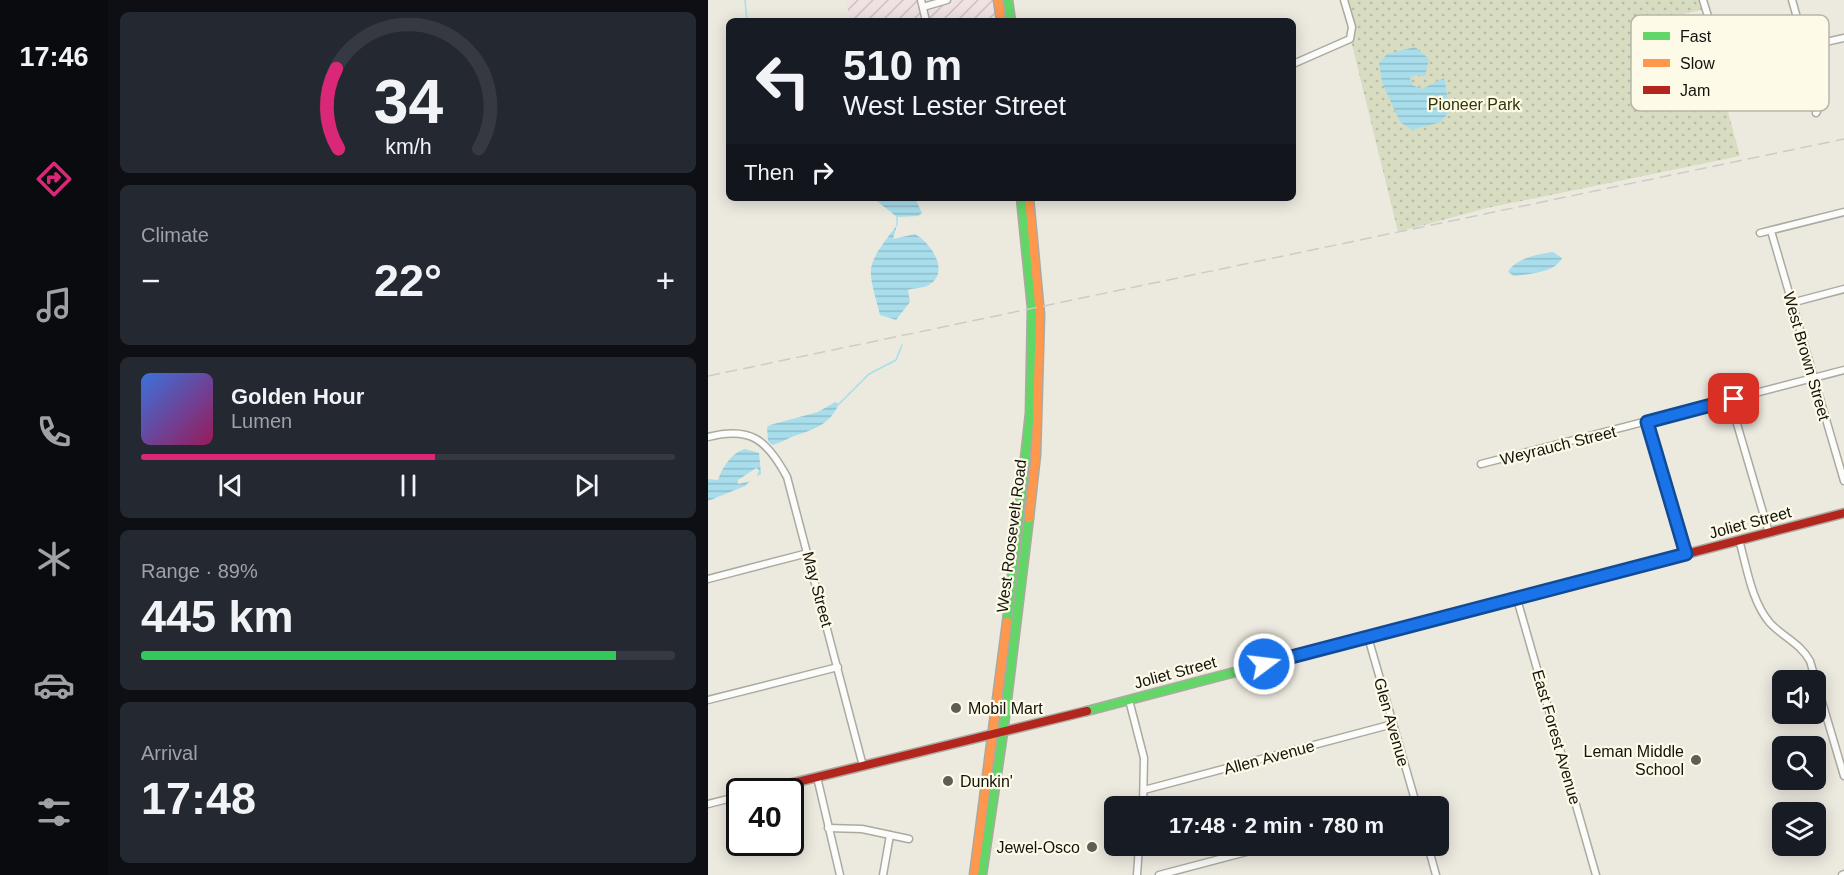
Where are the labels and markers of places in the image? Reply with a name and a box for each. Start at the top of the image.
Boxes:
pin [1708,373,1759,424]
place label: Mobil Mart [968,700,1043,717]
marker: Mobil Mart [949,701,963,715]
place label: Leman Middle School [1584,743,1684,778]
marker: Leman Middle School [1689,753,1703,767]
place label: Dunkin' [960,773,1013,790]
marker: Dunkin' [941,774,955,788]
place label: Jewel-Osco [996,839,1080,856]
marker: Jewel-Osco [1085,840,1099,854]

